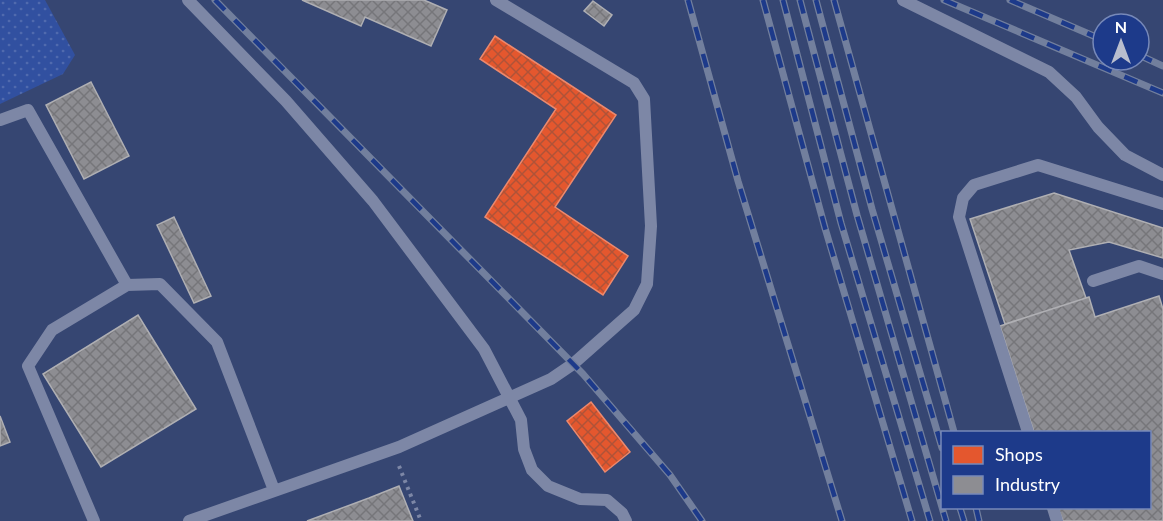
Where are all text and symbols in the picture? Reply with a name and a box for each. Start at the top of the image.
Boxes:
north arrow [1091,12,1151,72]
text: N [1115,17,1127,36]
legend [941,431,1151,509]
text: Shops [995,443,1043,465]
text: Industry [995,473,1061,495]

